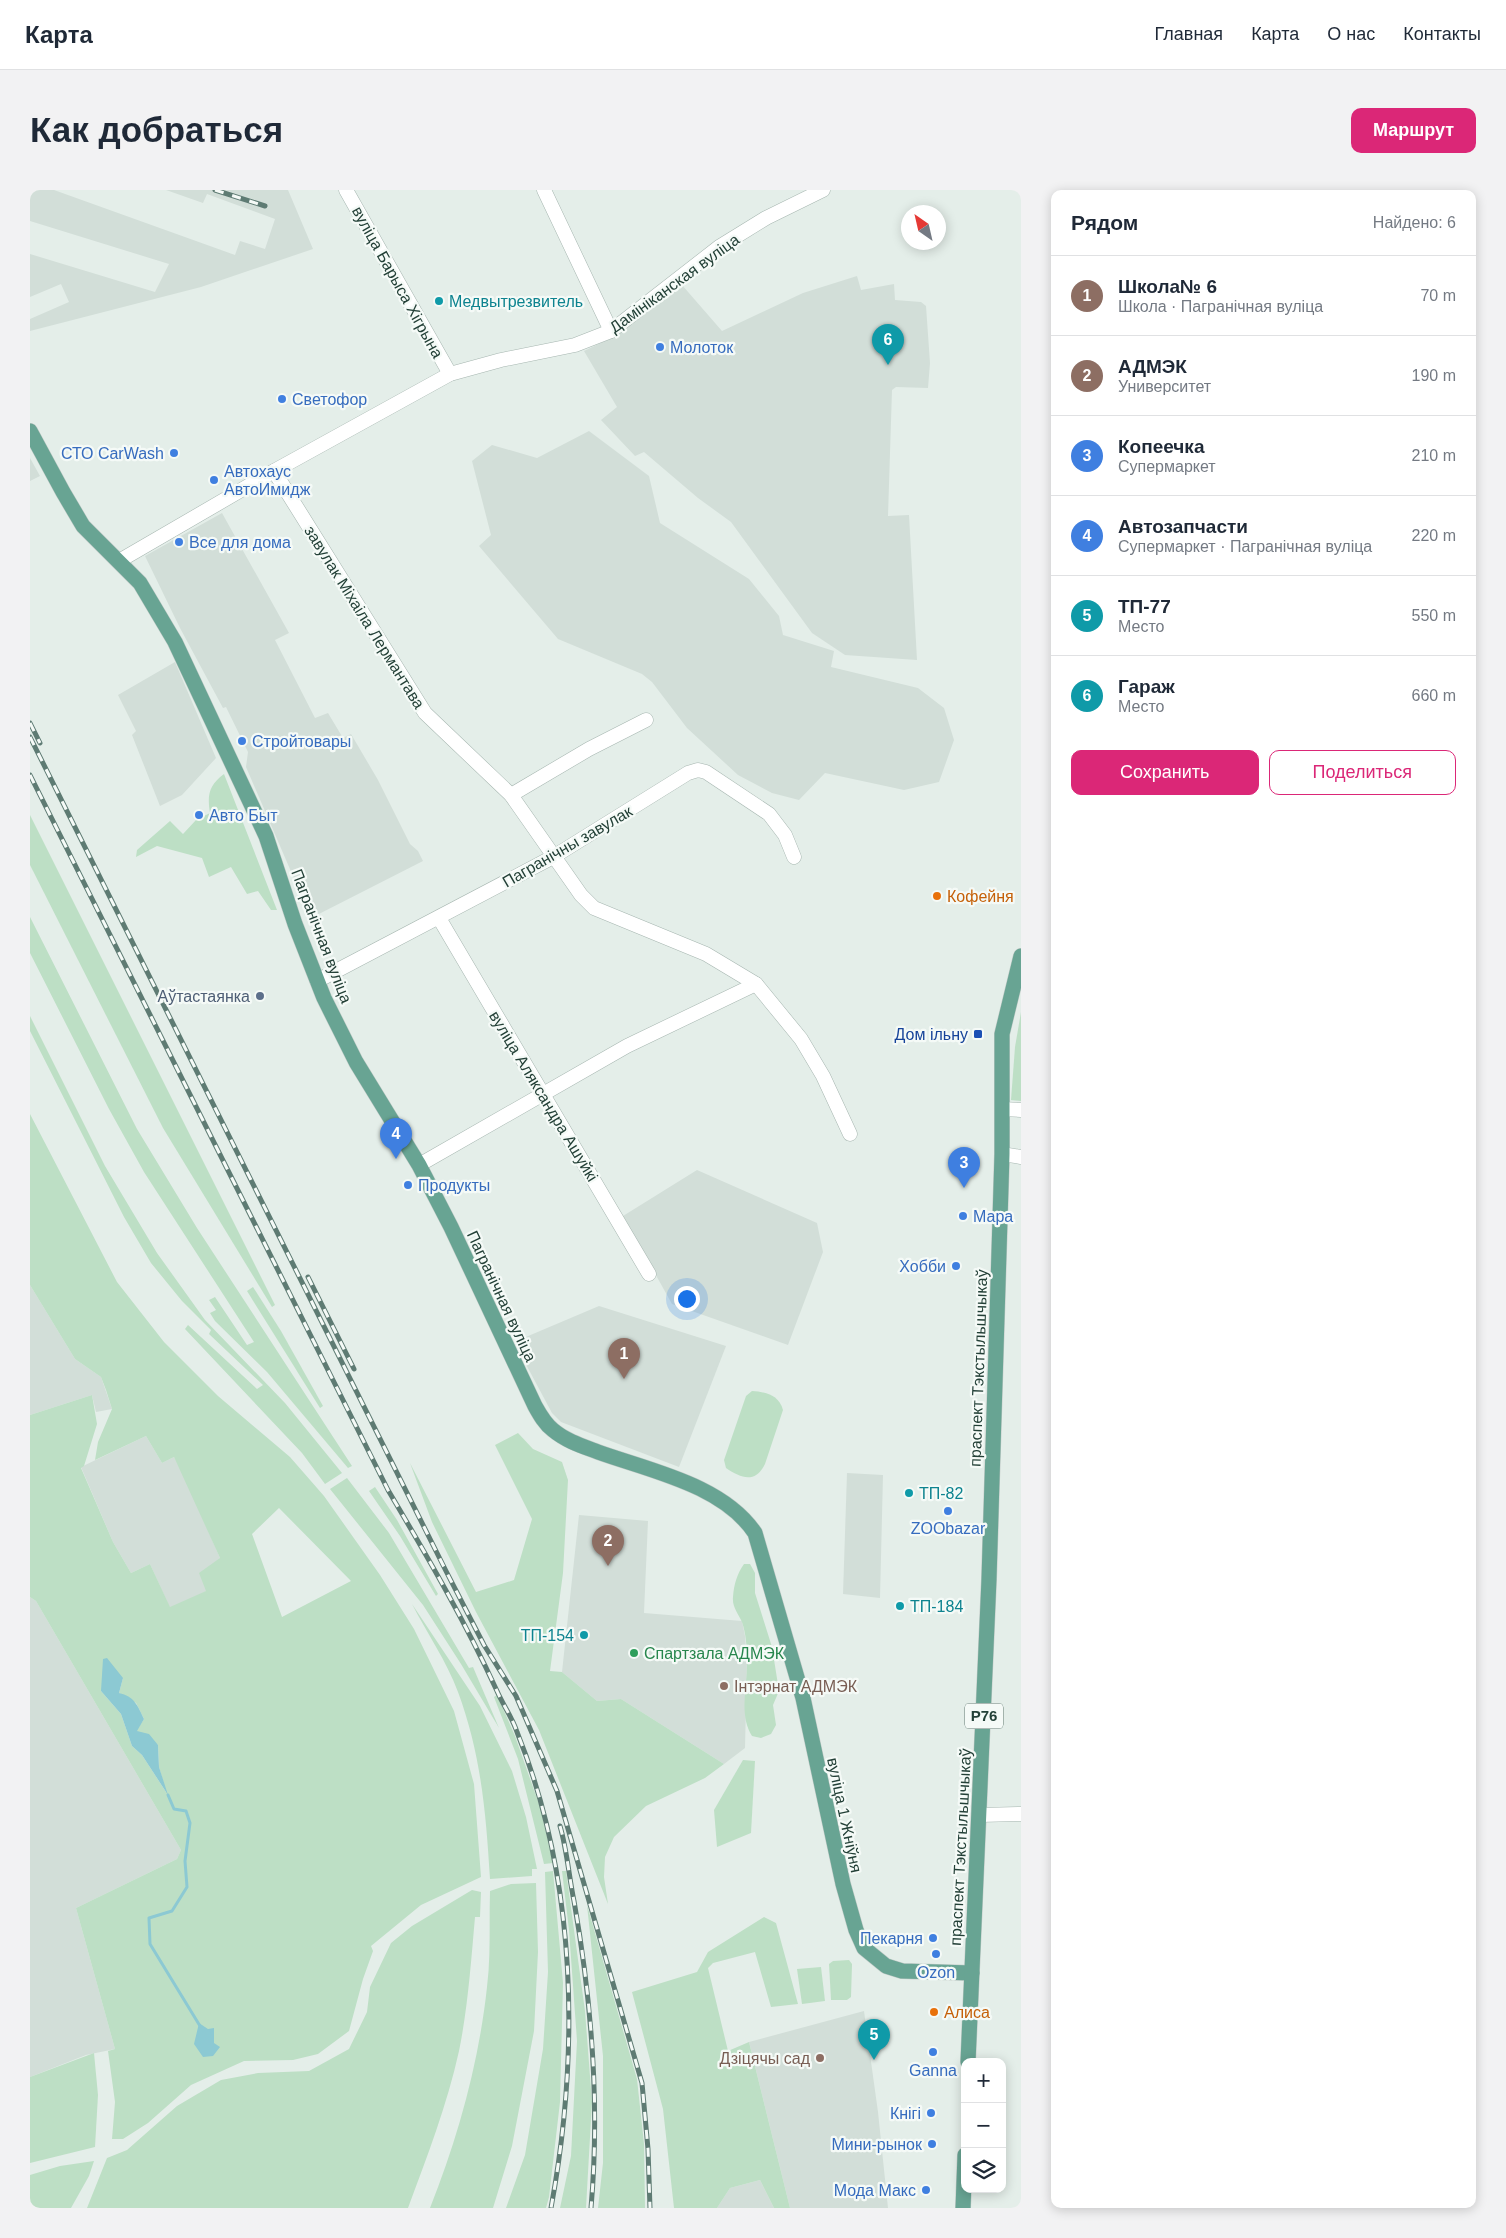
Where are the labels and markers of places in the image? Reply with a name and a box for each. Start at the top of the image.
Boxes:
place label: Медвытрезвитель [449,293,583,310]
marker: Медвытрезвитель [433,295,445,307]
pin: 6 [872,324,904,365]
place label: Молоток [670,339,734,356]
marker: Молоток [654,341,666,353]
place label: Светофор [292,391,367,408]
marker: Светофор [276,393,288,405]
place label: СТО CarWash [61,445,164,462]
marker: СТО CarWash [168,447,180,459]
place label: Автохаус АвтоИмидж [224,463,311,498]
marker: Автохаус АвтоИмидж [208,474,220,486]
place label: Все для дома [189,534,291,551]
marker: Все для дома [173,536,185,548]
place label: Стройтовары [252,733,351,750]
marker: Стройтовары [236,735,248,747]
place label: Авто Быт [209,807,278,824]
marker: Авто Быт [193,809,205,821]
place label: Кофейня [947,888,1014,905]
marker: Кофейня [931,890,943,902]
place label: Аўтастаянка [157,988,250,1005]
marker: Аўтастаянка [254,990,266,1002]
place label: Дом ільну [895,1026,968,1043]
marker: Дом ільну [972,1028,984,1040]
pin: 4 [380,1118,412,1159]
pin: 3 [948,1147,980,1188]
place label: Продукты [418,1177,490,1194]
marker: Продукты [402,1179,414,1191]
place label: Мара [973,1208,1013,1225]
marker: Мара [957,1210,969,1222]
place label: Хобби [899,1258,946,1275]
marker: Хобби [950,1260,962,1272]
pin: 1 [608,1338,640,1379]
place label: ТП-82 [919,1485,964,1502]
marker: ТП-82 [903,1487,915,1499]
marker: ZOObazar [942,1505,954,1517]
place label: ZOObazar [911,1520,986,1537]
pin: 2 [592,1525,624,1566]
place label: ТП-184 [910,1598,963,1615]
marker: ТП-184 [894,1600,906,1612]
place label: ТП-154 [521,1627,574,1644]
marker: ТП-154 [578,1629,590,1641]
place label: Спартзала АДМЭК [644,1645,785,1662]
marker: Спартзала АДМЭК [628,1647,640,1659]
place label: Інтэрнат АДМЭК [734,1678,858,1695]
marker: Інтэрнат АДМЭК [718,1680,730,1692]
place label: Пекарня [860,1930,923,1947]
marker: Пекарня [927,1932,939,1944]
marker: Ozon [930,1948,942,1960]
place label: Ozon [917,1964,955,1981]
place label: Алиса [944,2004,990,2021]
marker: Алиса [928,2006,940,2018]
pin: 5 [858,2019,890,2060]
marker: Ganna [927,2046,939,2058]
place label: Дзіцячы сад [719,2050,811,2067]
marker: Дзіцячы сад [814,2052,826,2064]
place label: Ganna [909,2062,957,2079]
place label: Кнігі [890,2105,921,2122]
marker: Кнігі [925,2107,937,2119]
place label: Мини-рынок [832,2136,923,2153]
marker: Мини-рынок [926,2138,938,2150]
place label: Мода Макс [834,2182,916,2199]
marker: Мода Макс [920,2184,932,2196]

